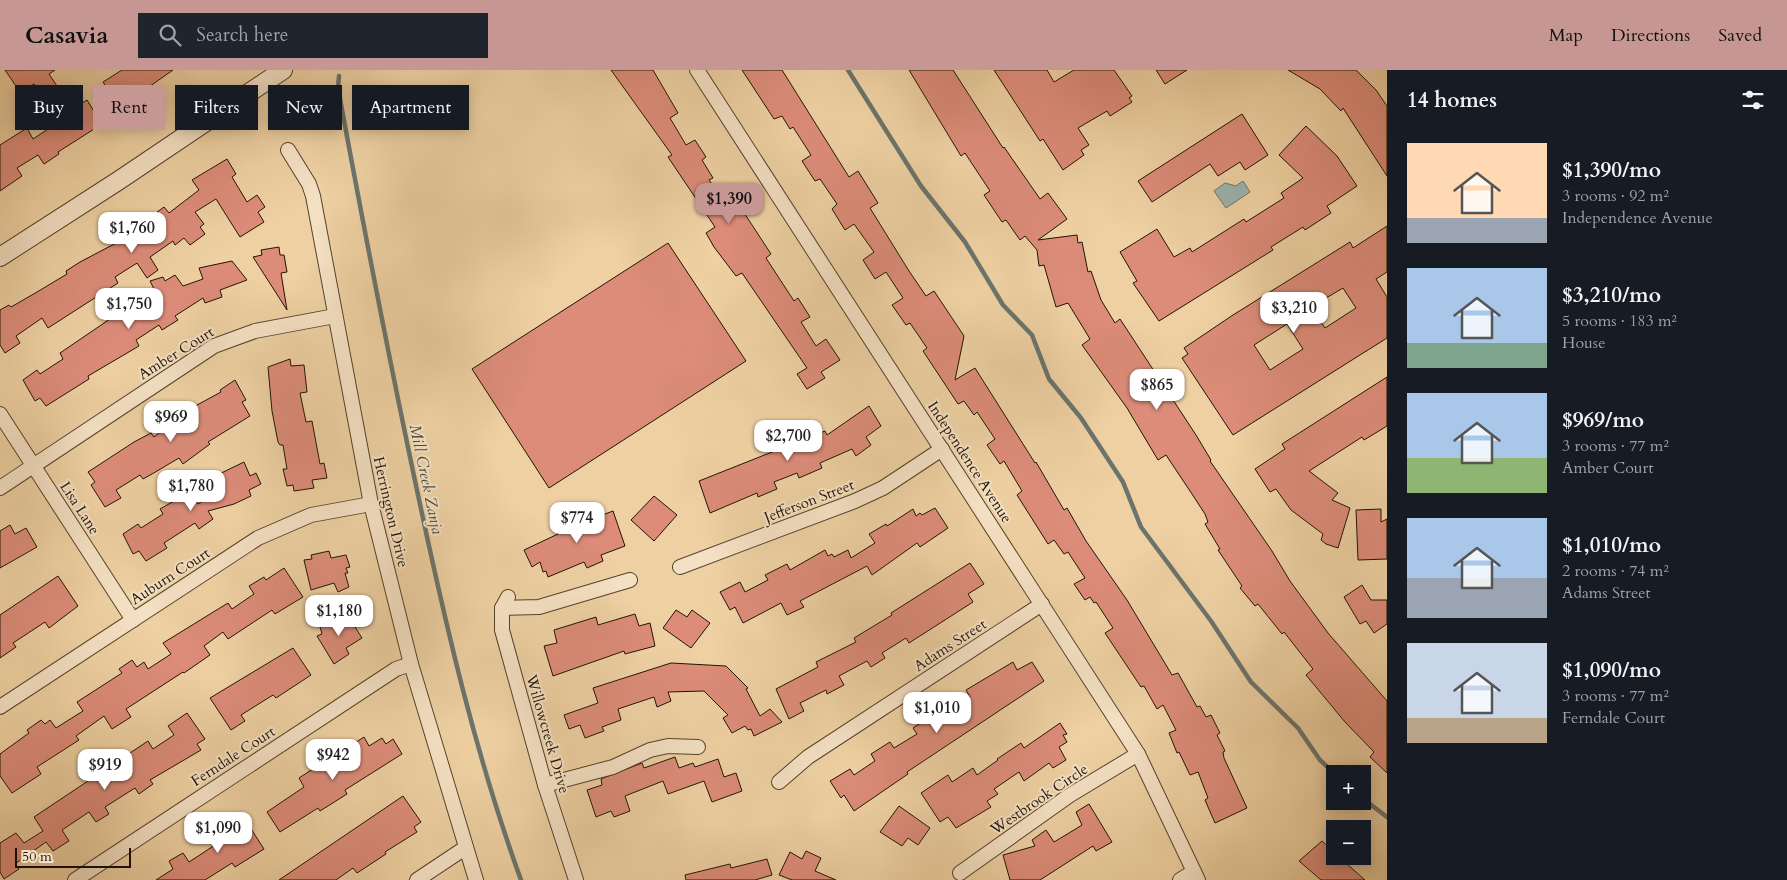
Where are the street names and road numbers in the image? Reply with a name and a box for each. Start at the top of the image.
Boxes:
street label: Amber Court [134,322,218,384]
street label: Independence Avenue [923,397,1017,527]
street label: Herrington Drive [369,455,414,570]
street label: Jefferson Street [759,475,857,528]
street label: Lisa Lane [55,478,105,539]
street label: Auburn Court [126,543,214,609]
street label: Adams Street [910,614,990,676]
street label: Willowcreek Drive [521,671,575,796]
street label: Ferndale Court [187,721,279,791]
street label: Westbrook Circle [986,759,1092,840]

